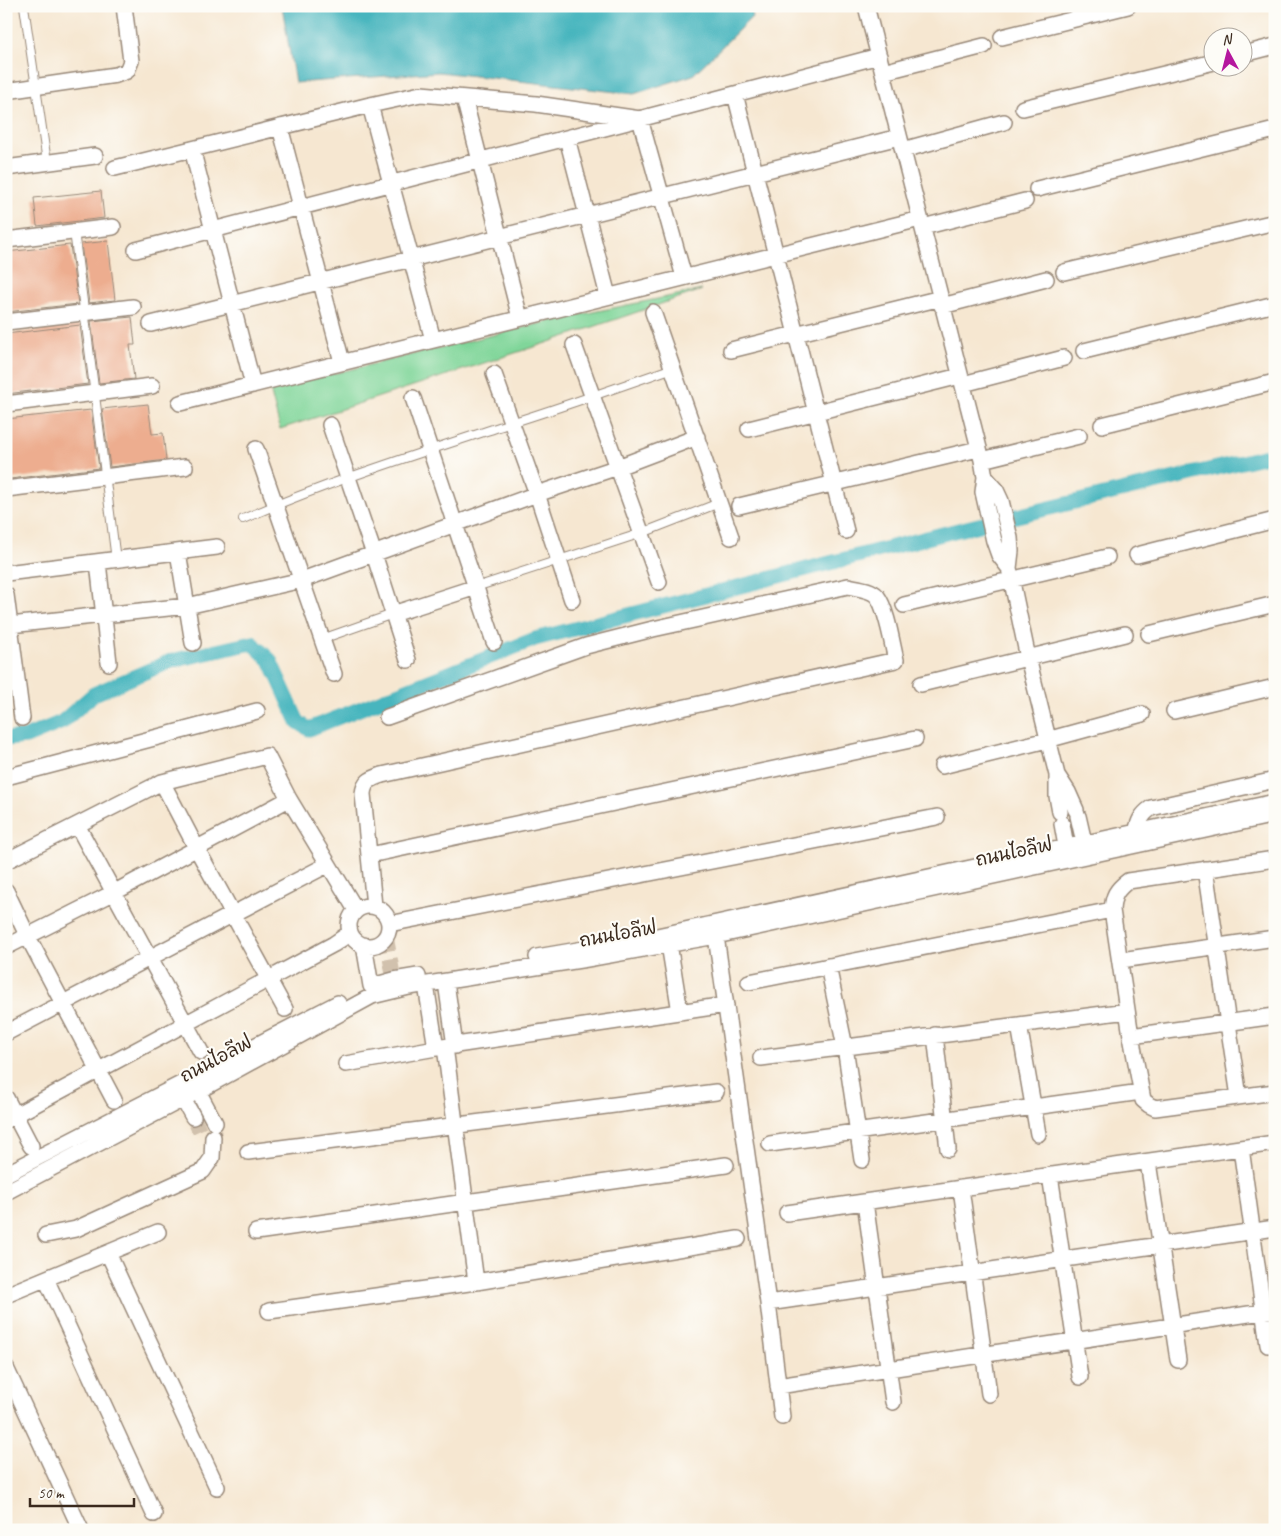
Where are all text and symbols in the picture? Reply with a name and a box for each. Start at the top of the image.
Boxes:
north arrow [1204,28,1254,78]
text: N [1221,30,1234,49]
street label: ถนนไอลีฟ [973,831,1055,871]
street label: ถนนไอลีฟ [577,914,658,952]
street label: ถนนไอลีฟ [175,1029,256,1087]
scale bar [30,1476,134,1508]
text: 50 m [38,1484,65,1503]

